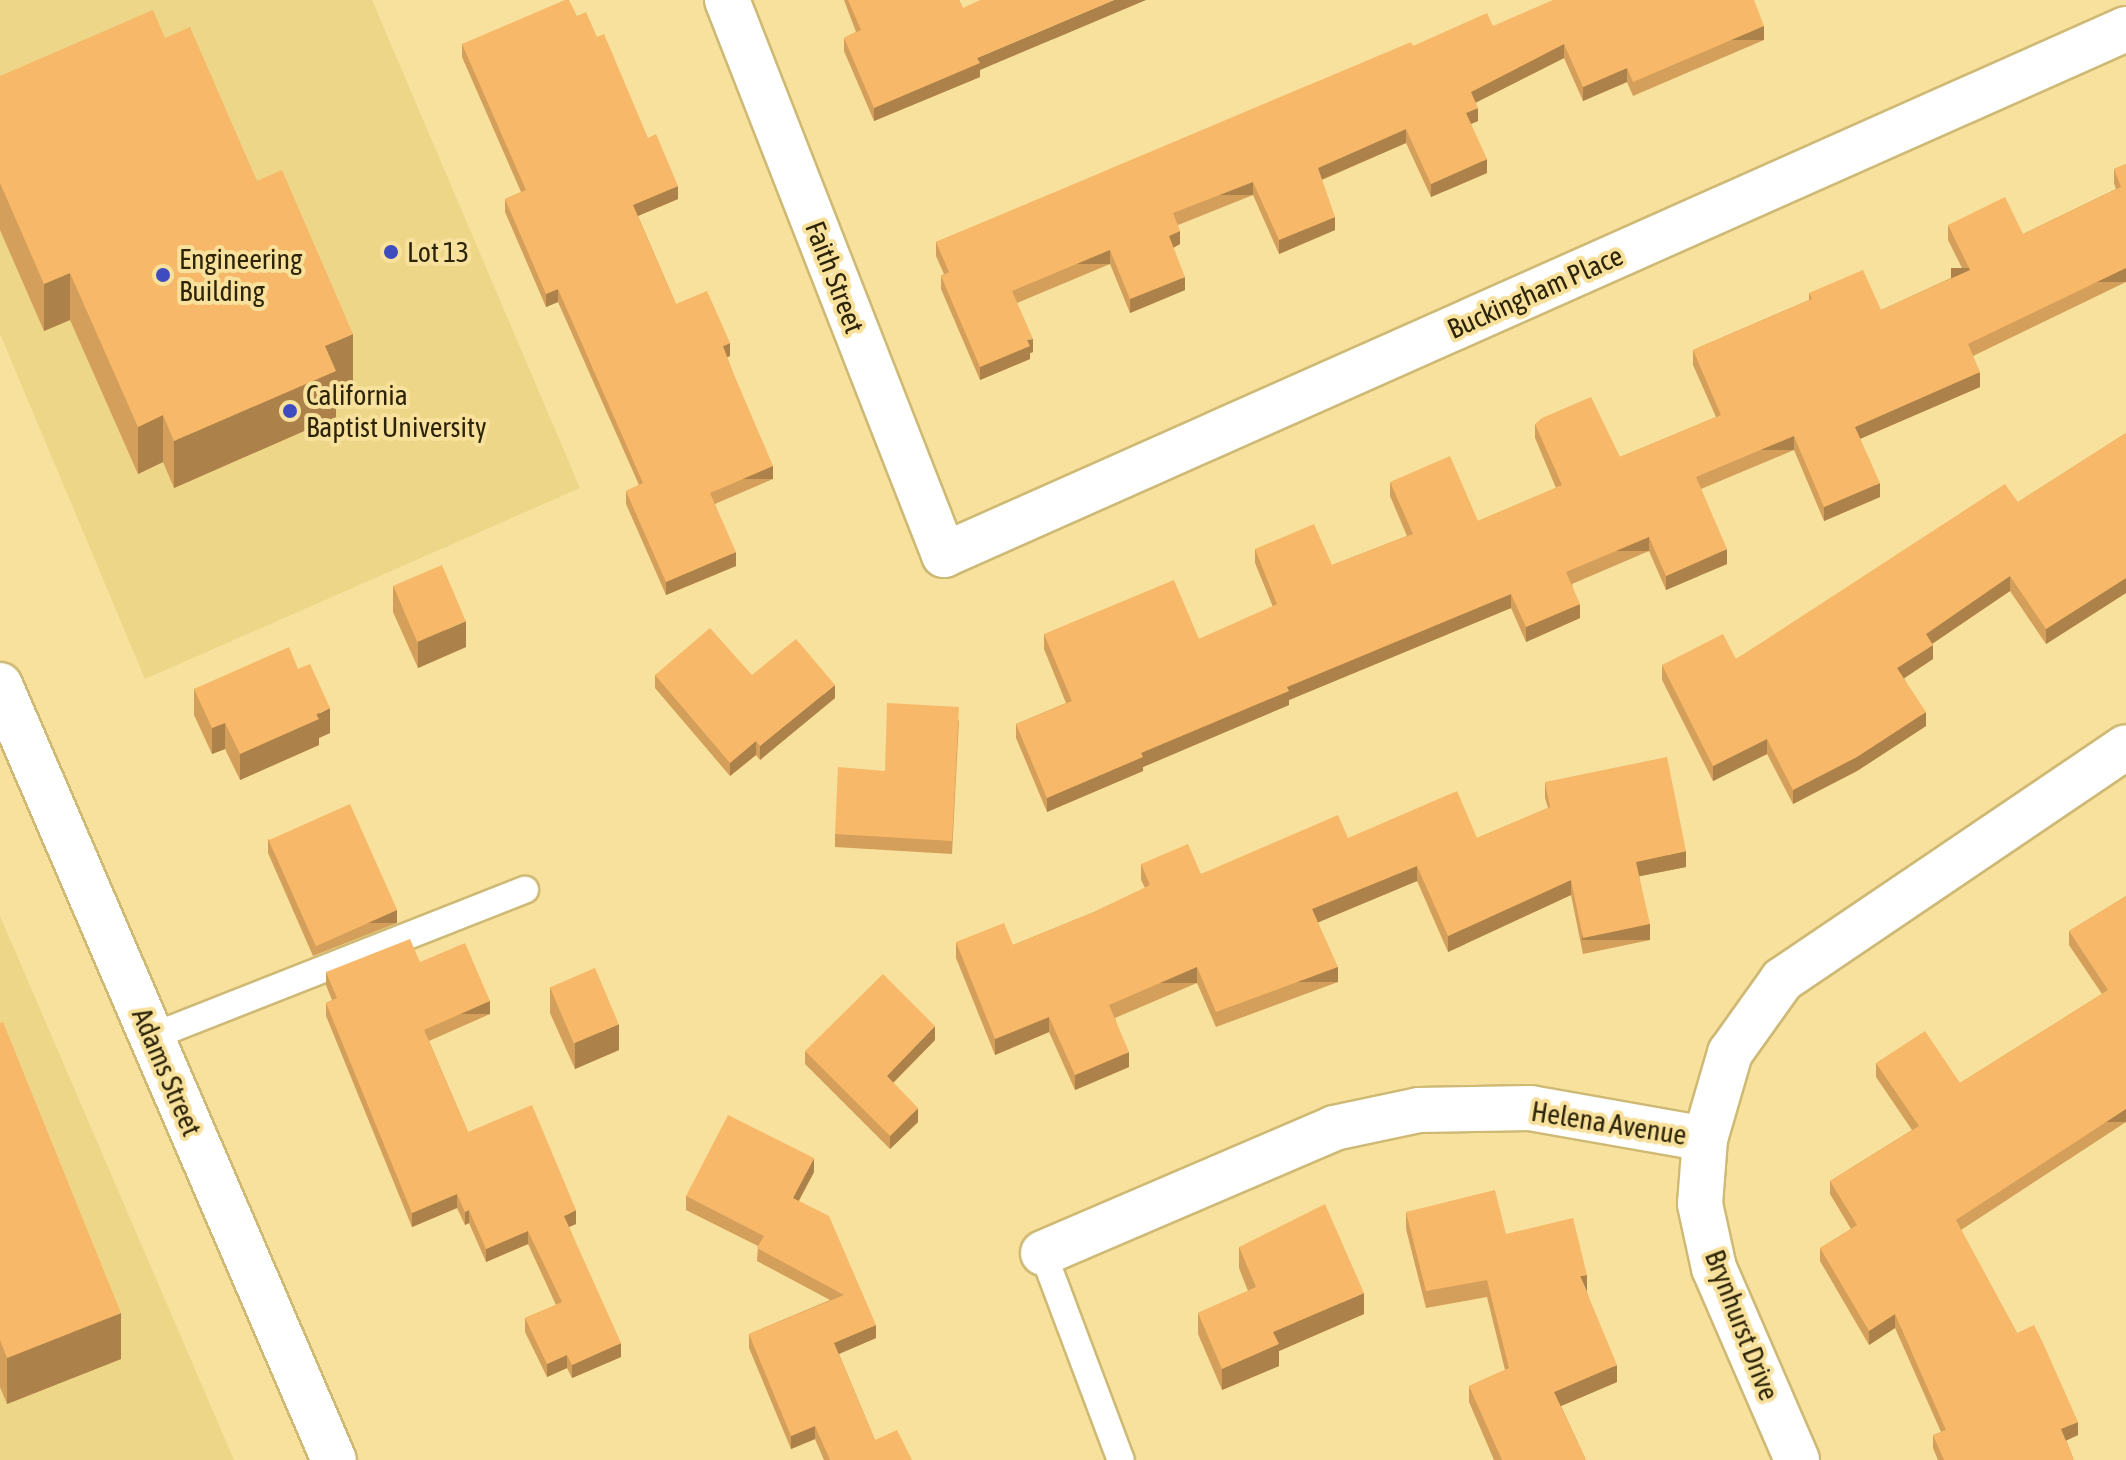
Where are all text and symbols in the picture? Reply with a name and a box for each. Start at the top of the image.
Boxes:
street label: Faith Street [798,216,872,338]
place label: Lot 13 [407,235,469,269]
street label: Buckingham Place [1442,238,1628,346]
place label: Engineering Building [179,242,302,308]
marker: Lot 13 [382,243,400,261]
marker: Engineering Building [154,266,172,284]
place label: California Baptist University [306,378,487,444]
marker: California Baptist University [281,402,299,420]
street label: Adams Street [125,1003,209,1141]
street label: Helena Avenue [1529,1094,1689,1152]
street label: Brynhurst Drive [1698,1245,1786,1405]

